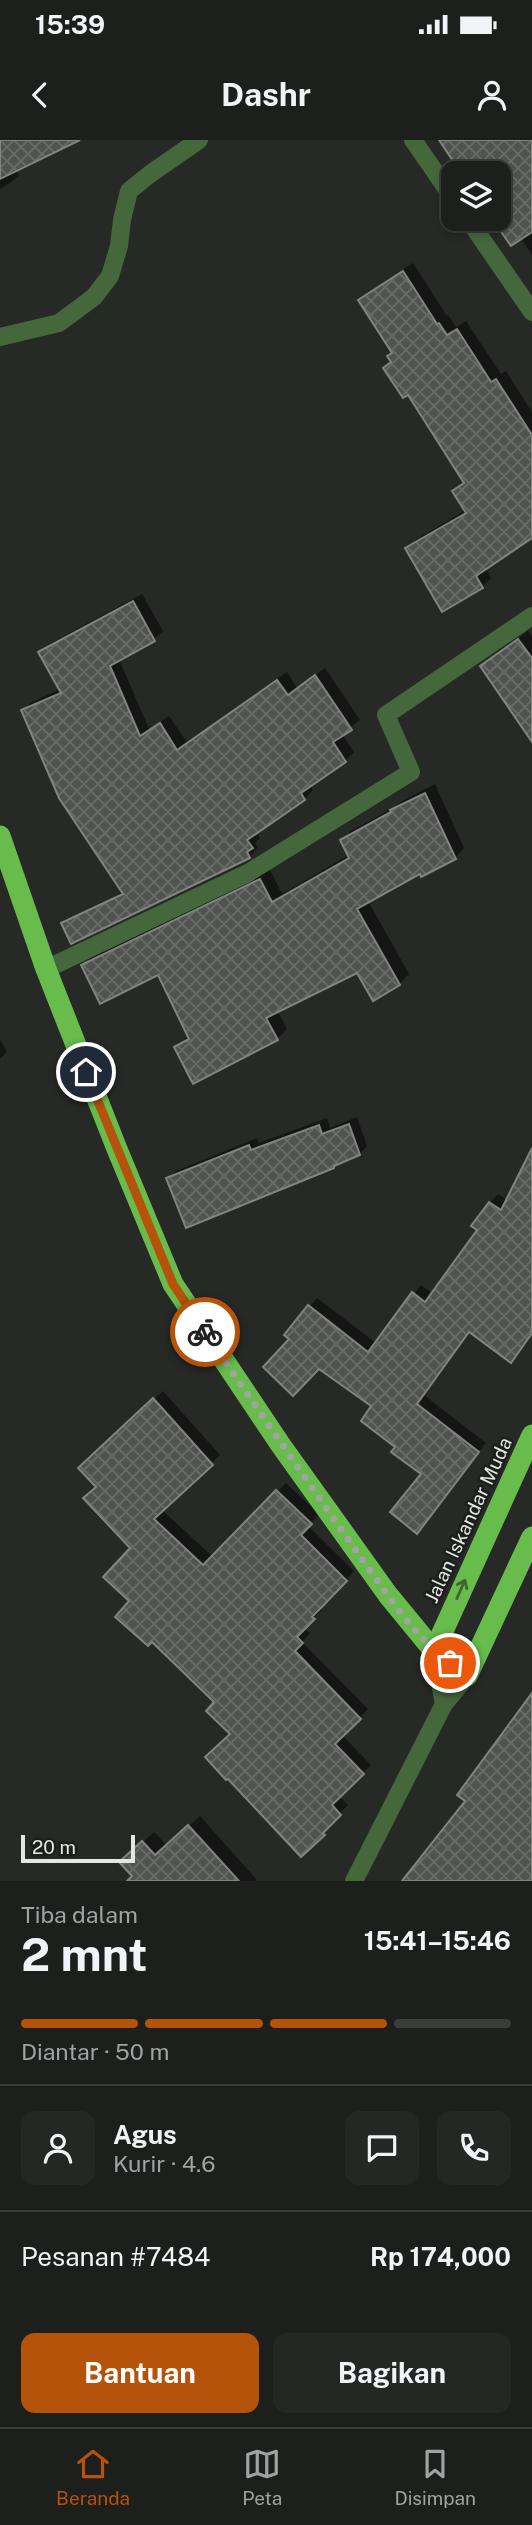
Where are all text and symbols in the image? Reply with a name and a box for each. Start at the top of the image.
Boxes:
text: 15:39 [35,9,105,40]
icon: back [21,76,59,114]
text: Dashr [221,76,311,113]
icon: person [473,76,511,114]
map controls [441,161,511,231]
button: layers [441,161,511,231]
pin [56,1042,116,1102]
icon: home [67,1053,105,1091]
courier [170,1297,240,1367]
icon: bike [186,1313,224,1351]
street label: Jalan Iskandar Muda [420,1434,516,1606]
one-way arrow [455,1578,468,1600]
pin [420,1633,480,1693]
icon: bag [431,1644,469,1682]
scale bar [21,1832,135,1864]
text: 20 m [32,1836,76,1858]
text: Tiba dalam [21,1901,138,1928]
text: 15:41–15:46 [364,1925,511,1956]
text: 2 mnt [21,1927,147,1981]
text: Diantar · 50 m [21,2038,169,2065]
button: person [21,2111,95,2185]
button: chat [345,2111,419,2185]
button: phone [437,2111,511,2185]
text: Agus [113,2119,177,2150]
text: Kurir · 4.6 [113,2150,216,2177]
text: Pesanan #7484 [21,2241,210,2272]
text: Rp 174,000 [370,2241,511,2272]
button: Bantuan [21,2333,259,2413]
button: Bagikan [273,2333,511,2413]
tab: Beranda [56,2445,130,2509]
tab: Peta [242,2445,282,2509]
tab: Disimpan [394,2445,476,2509]

